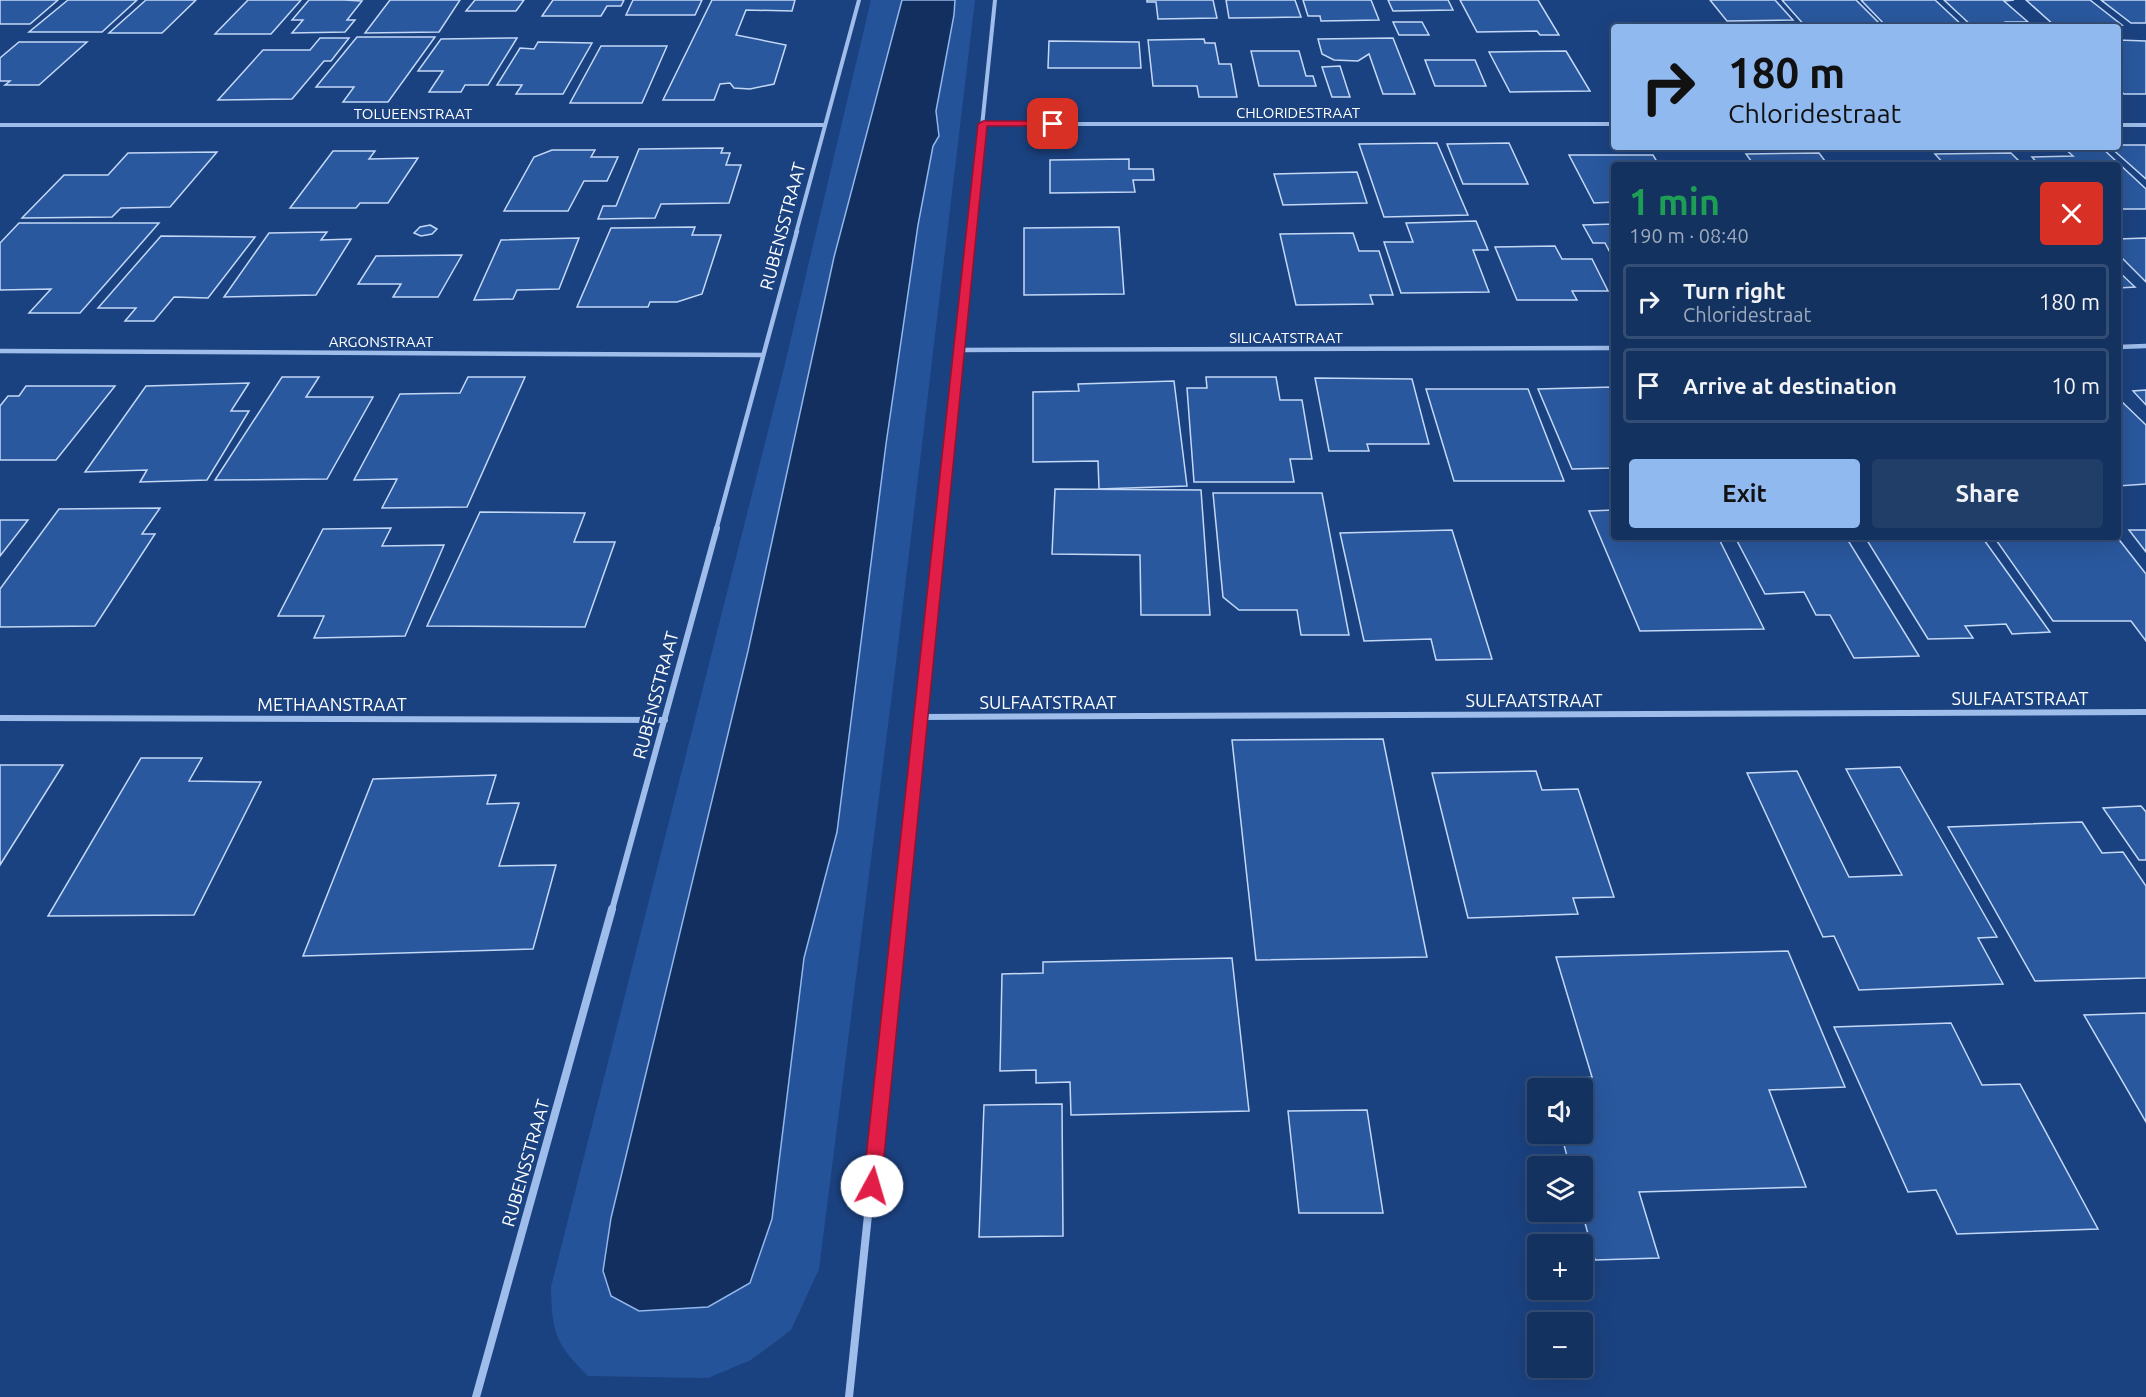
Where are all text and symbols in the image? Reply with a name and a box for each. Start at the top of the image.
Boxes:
icon: right [1629,48,1707,126]
text: 180 m [1728,49,1845,96]
pin [1027,98,1078,149]
text: Chloridestraat [1728,98,1901,128]
street label: CHLORIDESTRAAT [1236,104,1361,121]
street label: TOLUEENSTRAAT [354,105,473,122]
icon: arrive [1036,107,1069,140]
street label: RUBENSSTRAAT [755,160,809,292]
text: 1 min [1629,181,1720,222]
button: close [2040,182,2103,245]
text: 190 m · 08:40 [1629,224,1749,247]
text: Turn right [1683,278,1785,303]
icon: right [1632,285,1665,318]
text: 180 m [2039,289,2100,314]
text: Chloridestraat [1683,303,1811,326]
street label: SILICAATSTRAAT [1229,329,1344,346]
street label: ARGONSTRAAT [329,333,434,350]
icon: arrive [1632,369,1665,402]
text: Arrive at destination [1683,373,1897,398]
text: 10 m [2051,373,2100,398]
button: Exit [1629,459,1860,528]
button: Share [1872,459,2103,528]
street label: RUBENSSTRAAT [628,629,682,761]
street label: SULFAATSTRAAT [1952,688,2088,708]
street label: SULFAATSTRAAT [1466,690,1602,710]
street label: SULFAATSTRAAT [980,692,1116,712]
street label: METHAANSTRAAT [257,694,407,714]
map controls [1527,1078,1593,1378]
button: sound [1527,1078,1593,1144]
street label: RUBENSSTRAAT [497,1097,553,1229]
position arrow [840,1154,904,1218]
button: layers [1527,1156,1593,1222]
button: + [1527,1234,1593,1300]
button: − [1527,1312,1593,1378]

